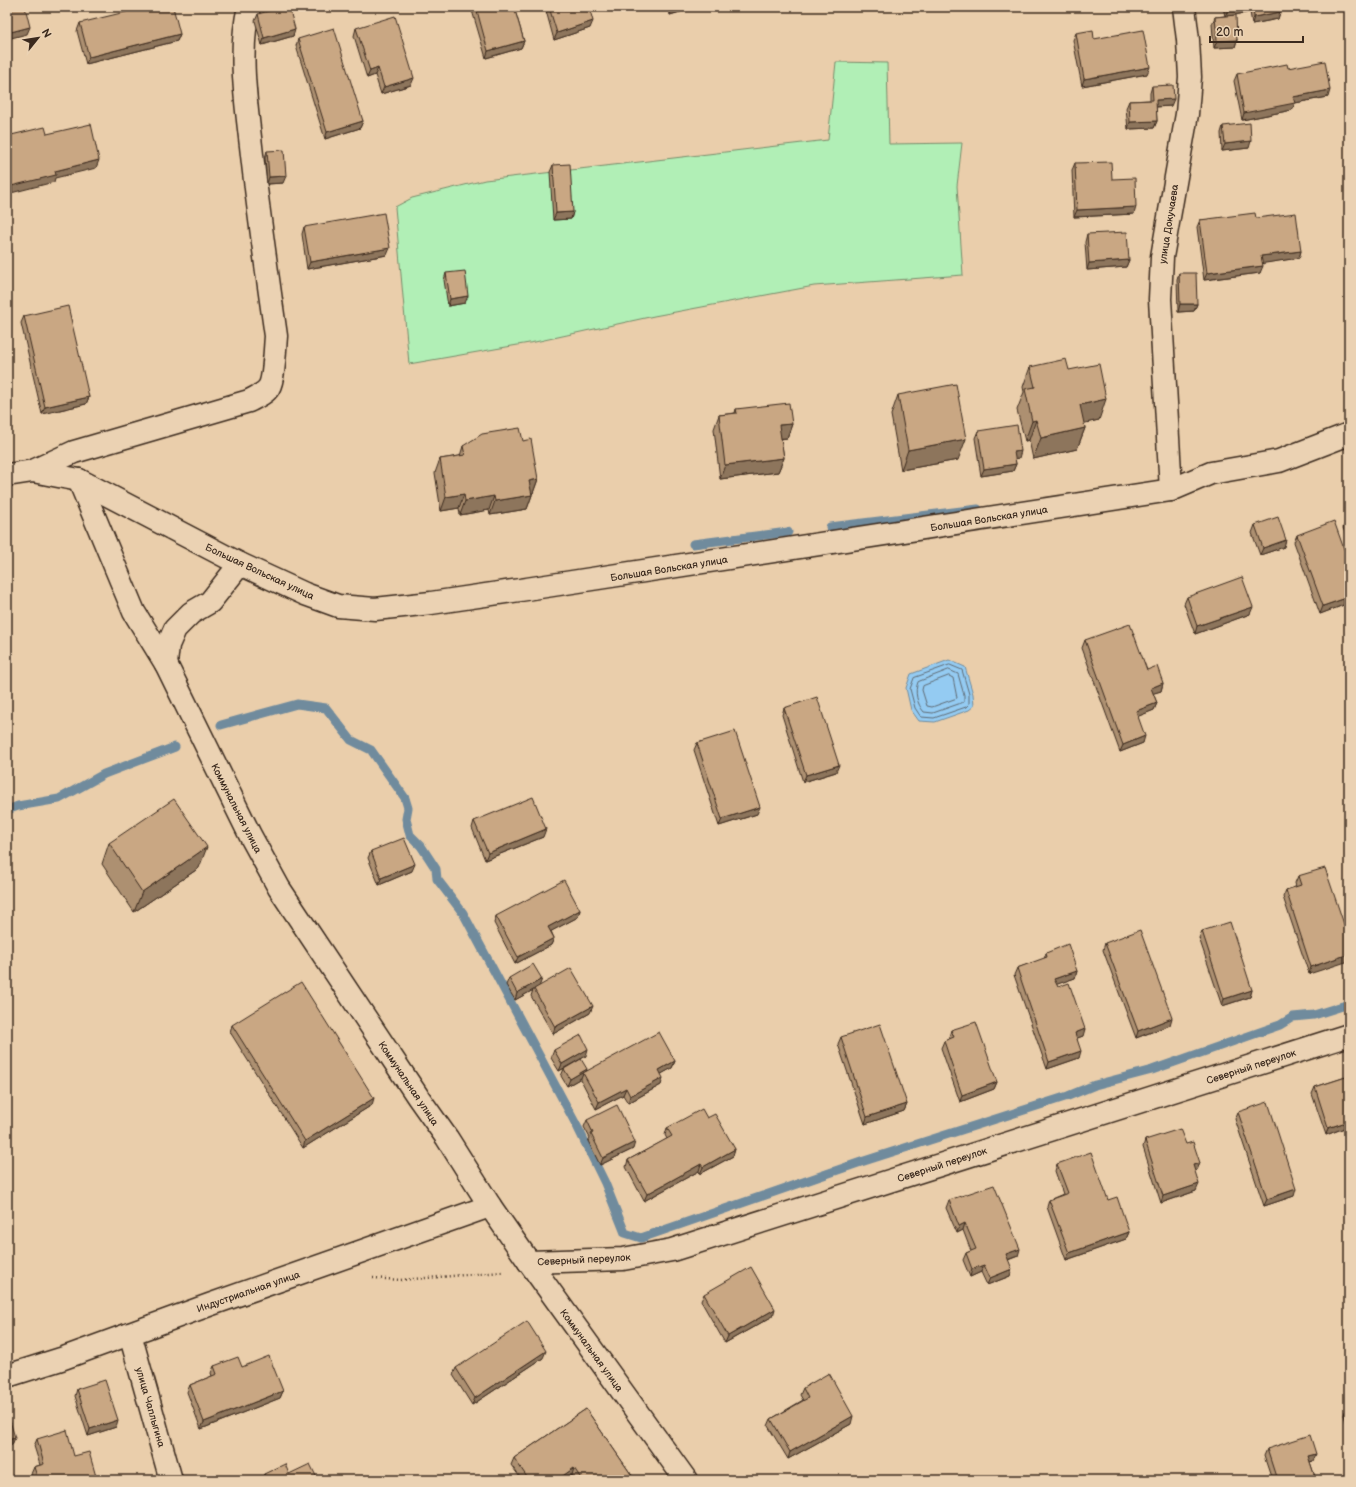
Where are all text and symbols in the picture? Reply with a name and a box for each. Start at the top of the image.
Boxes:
north arrow [18,18,58,58]
scale bar [1210,18,1303,44]
text: 20 m [1216,25,1243,40]
text: N [39,26,54,40]
street label: улица Докучаева [1157,183,1181,265]
street label: Большая Вольская улица [930,504,1049,534]
street label: Большая Вольская улица [203,541,316,602]
street label: Большая Вольская улица [610,554,729,584]
street label: Коммунальная улица [208,762,264,855]
street label: Коммунальная улица [375,1039,441,1128]
street label: Северный переулок [1205,1047,1298,1087]
street label: Северный переулок [896,1145,989,1185]
street label: Северный переулок [537,1252,632,1268]
street label: Индустриальная улица [195,1269,302,1315]
street label: Коммунальная улица [557,1307,625,1394]
street label: улица Чаплыгина [133,1366,167,1449]

